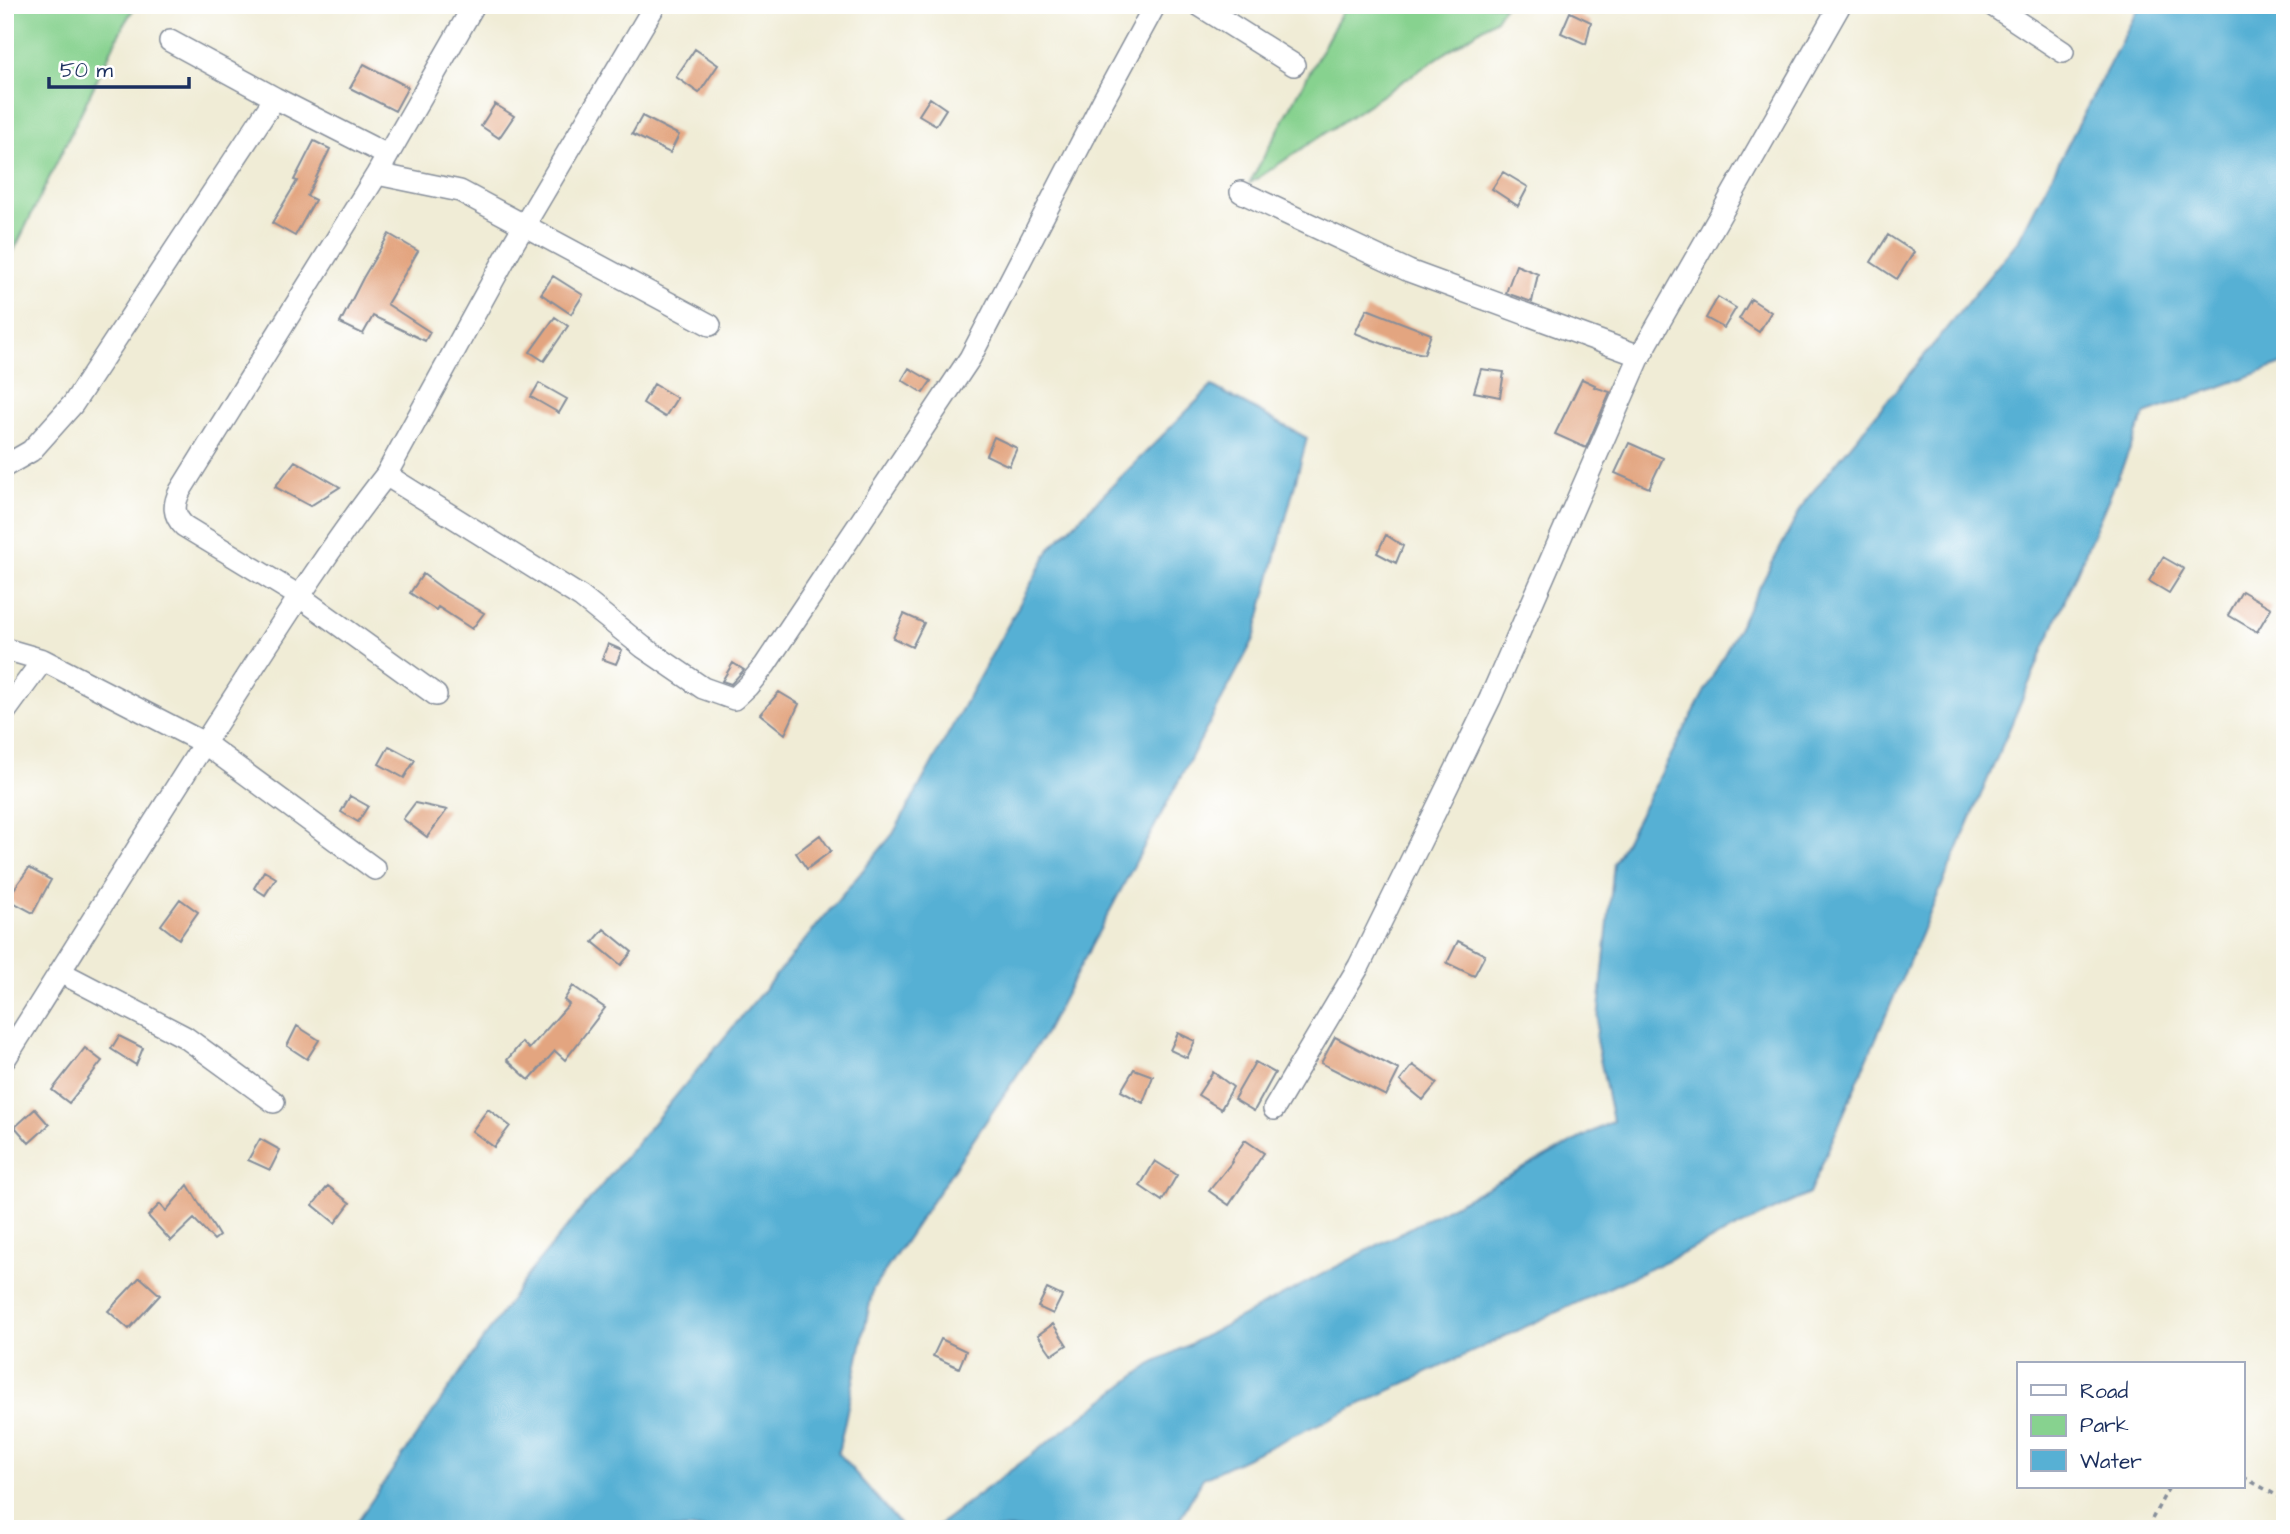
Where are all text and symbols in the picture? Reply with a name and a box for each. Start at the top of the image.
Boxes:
scale bar [49,46,189,90]
text: 50 m [60,56,114,85]
legend [2017,1362,2244,1488]
text: Road [2080,1377,2128,1406]
text: Park [2080,1411,2129,1440]
text: Water [2080,1447,2142,1476]

